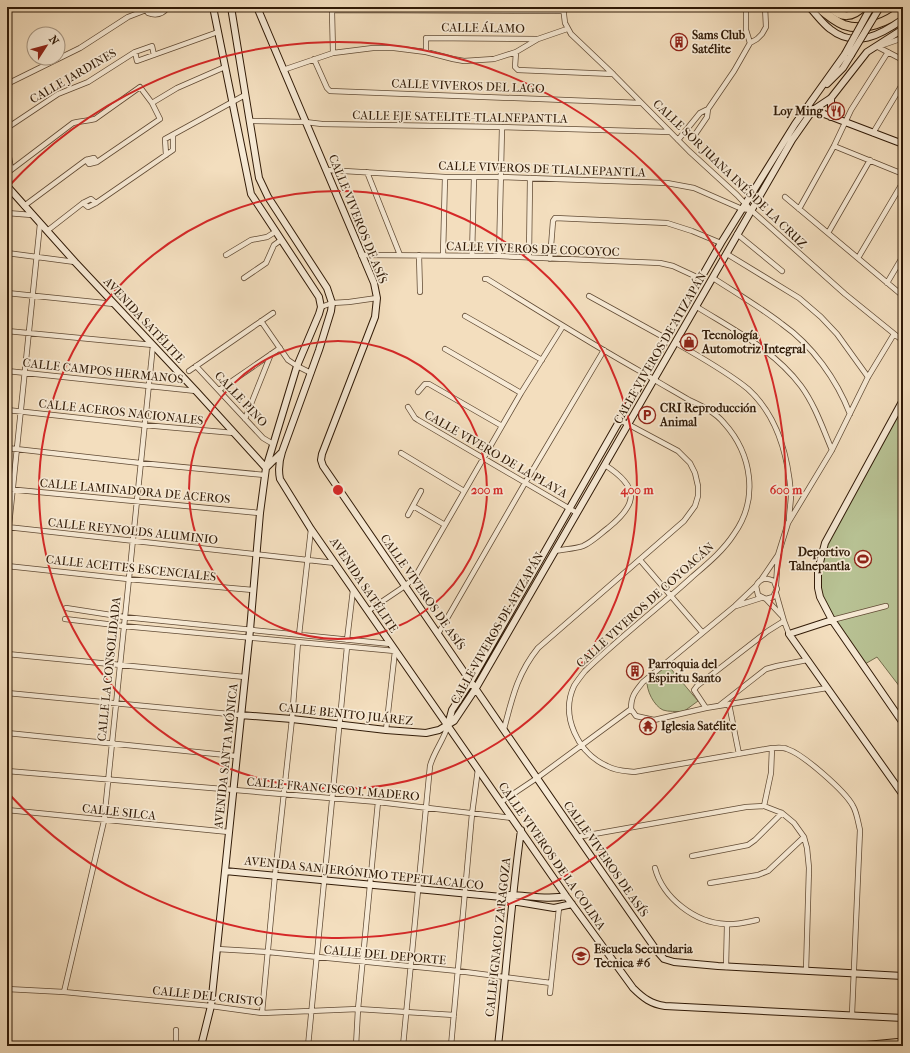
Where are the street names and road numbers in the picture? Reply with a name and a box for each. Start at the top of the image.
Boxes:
street label: CALLE ÁLAMO [441,19,525,36]
street label: CALLE JARDINES [27,46,119,106]
street label: CALLE VIVEROS DEL LAGO [391,76,545,96]
street label: CALLE SOR JUANA INÉS DE LA CRUZ [650,96,810,251]
street label: CALLE EJE SATELITE-TLALNEPANTLA [352,108,568,126]
street label: CALLE VIVEROS DE ASÍS [326,152,391,286]
street label: CALLE VIVEROS DE TLALNEPANTLA [438,158,646,180]
street label: CALLE VIVEROS DE COCOYOC [446,239,620,259]
street label: CALLE VIVEROS DE ATIZAPÁN [610,269,709,427]
street label: AVENIDA SATÉLITE [100,273,188,366]
street label: CALLE CAMPOS HERMANOS [22,356,184,386]
street label: CALLE PINO [212,368,270,430]
street label: CALLE ACEROS NACIONALES [38,396,204,428]
street label: CALLE VIVERO DE LA PLAYA [422,407,570,501]
street label: CALLE LAMINADORA DE ACEROS [39,476,231,506]
street label: CALLE REYNOLDS ALUMINIO [47,515,219,547]
street label: CALLE VIVEROS DE ASÍS [378,531,469,653]
street label: AVENIDA SATÉLITE [326,533,402,635]
street label: CALLE VIVEROS DE COYOACÁN [573,539,717,671]
street label: CALLE VIVEROS DE ATIZAPÁN [447,549,546,707]
street label: CALLE ACEITES ESCENCIALES [45,552,217,584]
street label: CALLE LA CONSOLIDADA [94,596,124,742]
street label: AVENIDA SANTA MÓNICA [210,682,241,830]
street label: CALLE BENITO JUÁREZ [278,699,414,728]
street label: CALLE FRANCISCO I. MADERO [246,774,420,804]
street label: CALLE VIVEROS DE LA COLINA [495,779,609,933]
street label: CALLE VIVEROS DE ASÍS [561,798,652,920]
street label: CALLE SILCA [81,801,157,823]
street label: AVENIDA SAN JERÓNIMO TEPETLACALCO [243,852,485,893]
street label: CALLE IGNACIO ZARAGOZA [483,856,513,1017]
street label: CALLE DEL DEPORTE [323,943,447,967]
street label: CALLE DEL CRISTO [152,983,264,1009]

